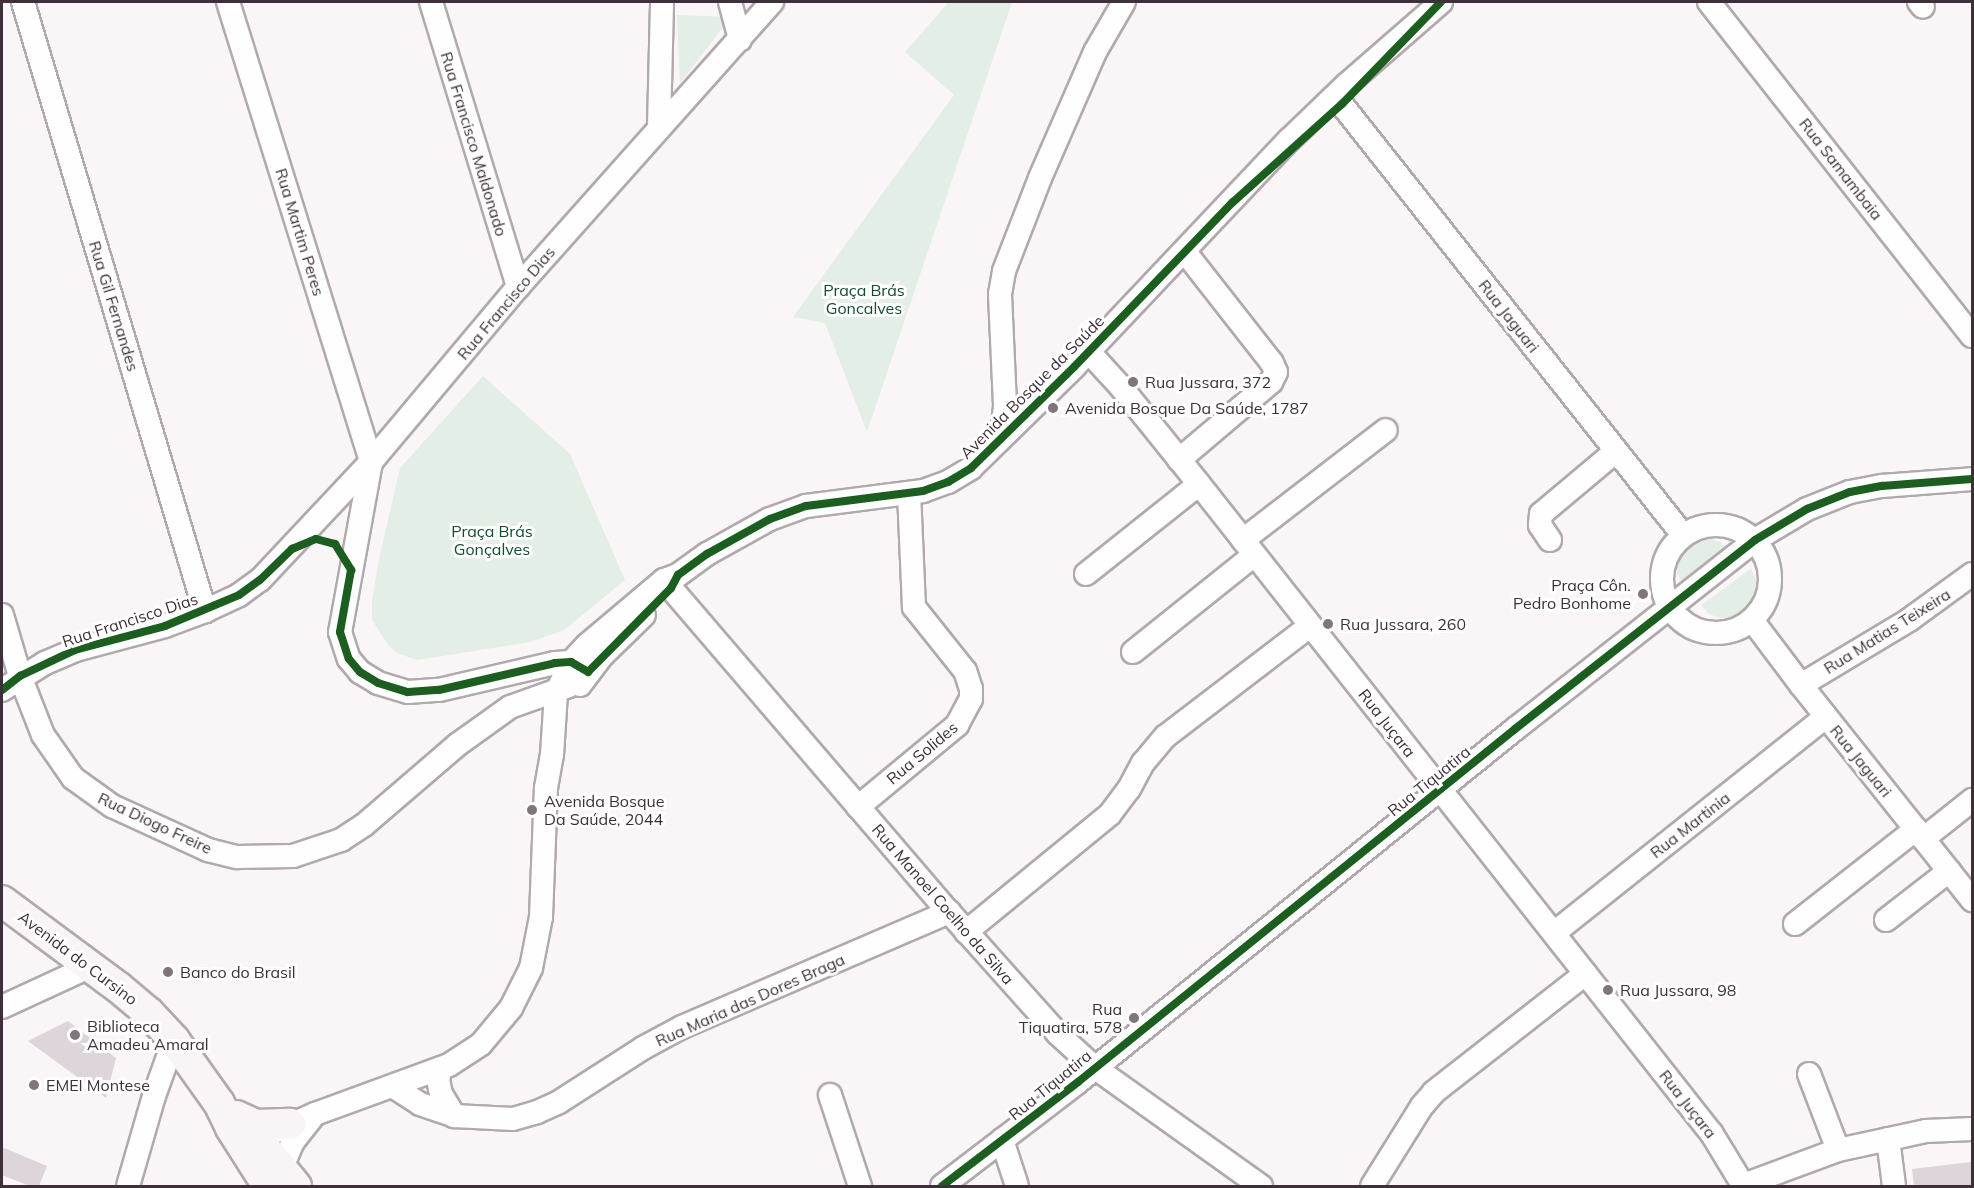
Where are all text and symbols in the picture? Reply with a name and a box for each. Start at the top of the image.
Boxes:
street label: Rua Francisco Maldonado [437,49,511,239]
street label: Rua Samambaia [1795,114,1887,224]
street label: Rua Martim Peres [271,166,329,298]
street label: Rua Gil Fernandes [85,238,143,374]
street label: Rua Francisco Dias [453,243,559,363]
street label: Rua Jaguari [1475,276,1543,356]
park label: Praça Brás Goncalves [823,280,905,318]
street label: Avenida Bosque da Saúde [956,311,1108,463]
place label: Rua Jussara, 372 [1145,372,1271,392]
marker: Rua Jussara, 372 [1126,375,1140,389]
place label: Avenida Bosque Da Saúde, 1787 [1065,398,1309,418]
marker: Avenida Bosque Da Saúde, 1787 [1046,401,1060,415]
park label: Praça Brás Gonçalves [451,521,533,559]
place label: Praça Côn. Pedro Bonhome [1513,575,1631,613]
street label: Rua Matias Teixeira [1820,584,1954,678]
marker: Praça Côn. Pedro Bonhome [1636,587,1650,601]
street label: Rua Francisco Dias [60,589,200,651]
place label: Rua Jussara, 260 [1340,614,1466,634]
marker: Rua Jussara, 260 [1321,617,1335,631]
street label: Rua Juçara [1354,685,1420,761]
street label: Rua Solides [882,718,962,788]
street label: Rua Jaguari [1826,721,1896,801]
street label: Rua Tiquatira [1384,742,1474,820]
street label: Rua Diogo Freire [95,788,215,858]
street label: Rua Martinia [1646,788,1734,862]
place label: Avenida Bosque Da Saúde, 2044 [544,791,664,829]
marker: Avenida Bosque Da Saúde, 2044 [525,803,539,817]
street label: Rua Manoel Coelho da Silva [868,820,1018,988]
street label: Avenida do Cursino [15,907,141,1009]
street label: Rua Maria das Dores Braga [652,950,848,1050]
place label: Banco do Brasil [180,962,296,982]
marker: Banco do Brasil [161,965,175,979]
place label: Rua Jussara, 98 [1620,980,1736,1000]
marker: Rua Jussara, 98 [1601,983,1615,997]
place label: Rua Tiquatira, 578 [1019,999,1122,1037]
marker: Rua Tiquatira, 578 [1127,1011,1141,1025]
place label: Biblioteca Amadeu Amaral [87,1016,209,1054]
marker: Biblioteca Amadeu Amaral [68,1028,82,1042]
street label: Rua Tiquatira [1005,1046,1095,1124]
street label: Rua Juçara [1655,1066,1721,1142]
place label: EMEI Montese [46,1075,150,1095]
marker: EMEI Montese [27,1078,41,1092]

